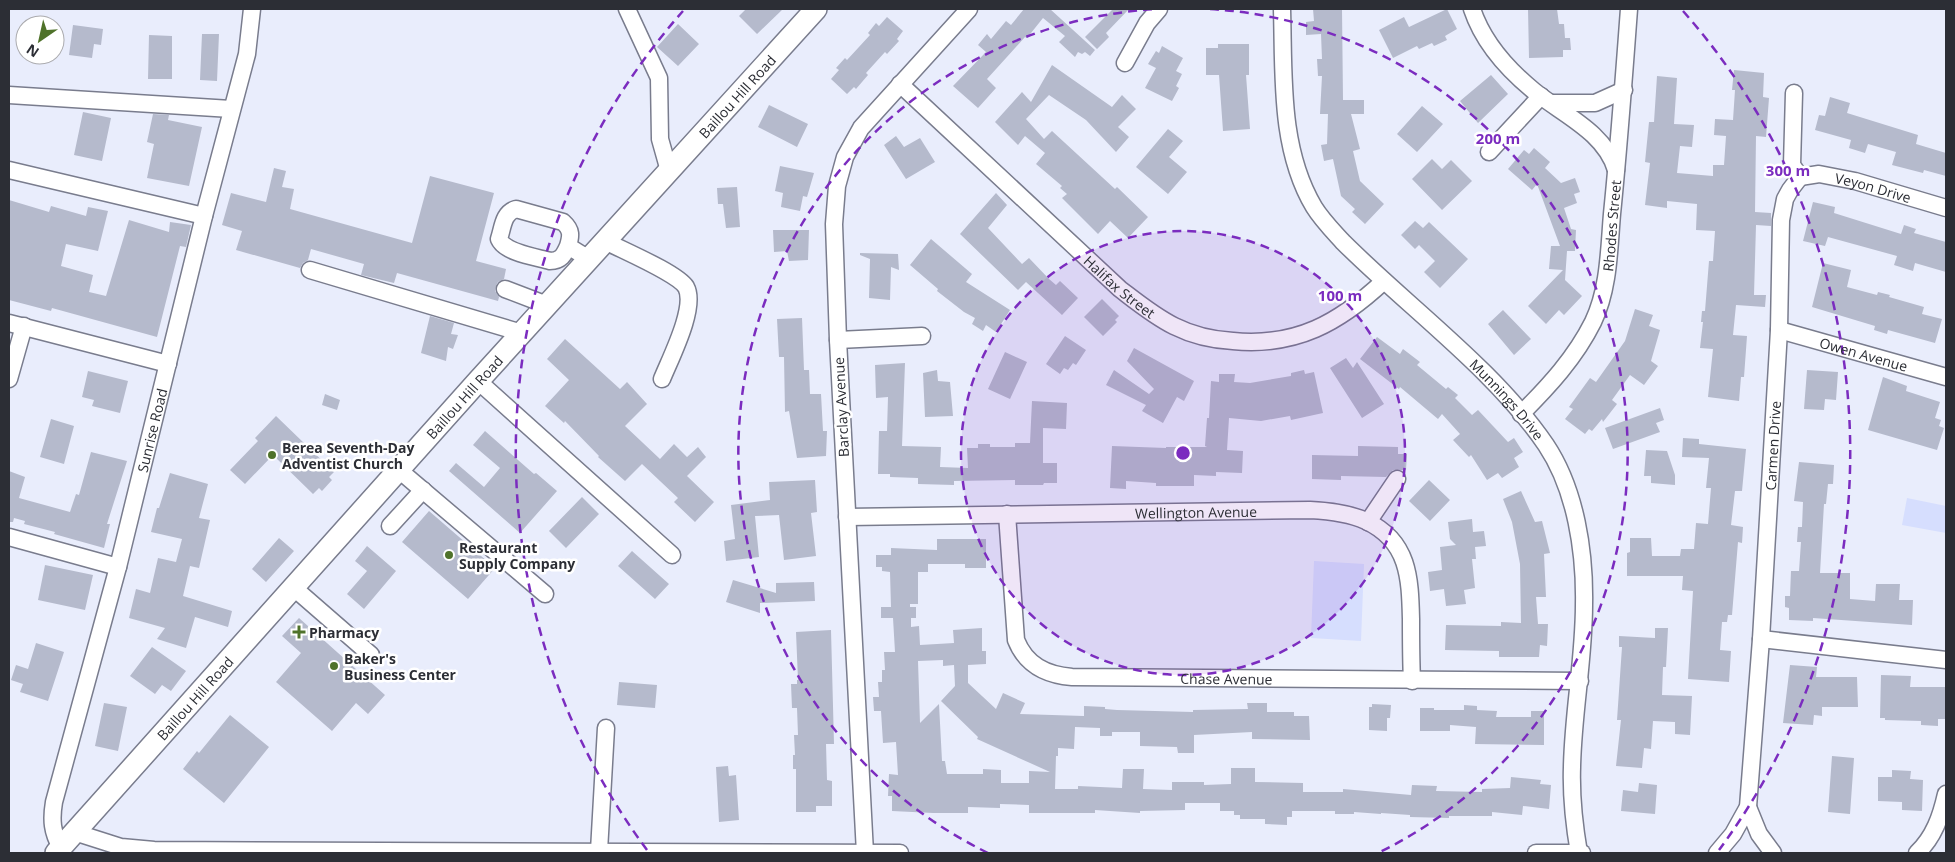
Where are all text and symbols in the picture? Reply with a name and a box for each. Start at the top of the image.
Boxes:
north arrow [15,15,65,65]
text: N [22,40,42,62]
street label: Baillou Hill Road [694,50,780,142]
text: 200 m [1476,128,1520,148]
text: 300 m [1766,160,1810,180]
street label: Veyon Drive [1834,168,1914,207]
street label: Rhodes Street [1598,179,1625,272]
street label: Halifax Street [1080,251,1159,322]
text: 100 m [1318,285,1362,305]
street label: Owen Avenue [1818,332,1910,375]
street label: Baillou Hill Road [421,351,507,443]
street label: Munnings Drive [1466,354,1549,444]
street label: Barclay Avenue [829,356,853,457]
street label: Sunrise Road [132,386,171,474]
street label: Carmen Drive [1760,400,1784,491]
place label: Berea Seventh-Day Adventist Church [282,438,414,473]
centre of rings [1174,444,1192,462]
marker: Berea Seventh-Day Adventist Church [266,449,278,461]
street label: Wellington Avenue [1135,501,1257,522]
place label: Restaurant Supply Company [459,538,575,573]
marker: Restaurant Supply Company [443,549,455,561]
place label: Pharmacy [309,623,379,642]
marker: Pharmacy [293,626,305,638]
place label: Baker's Business Center [344,649,457,684]
street label: Baillou Hill Road [152,652,237,744]
marker: Baker's Business Center [328,660,340,672]
street label: Chase Avenue [1180,668,1273,688]

